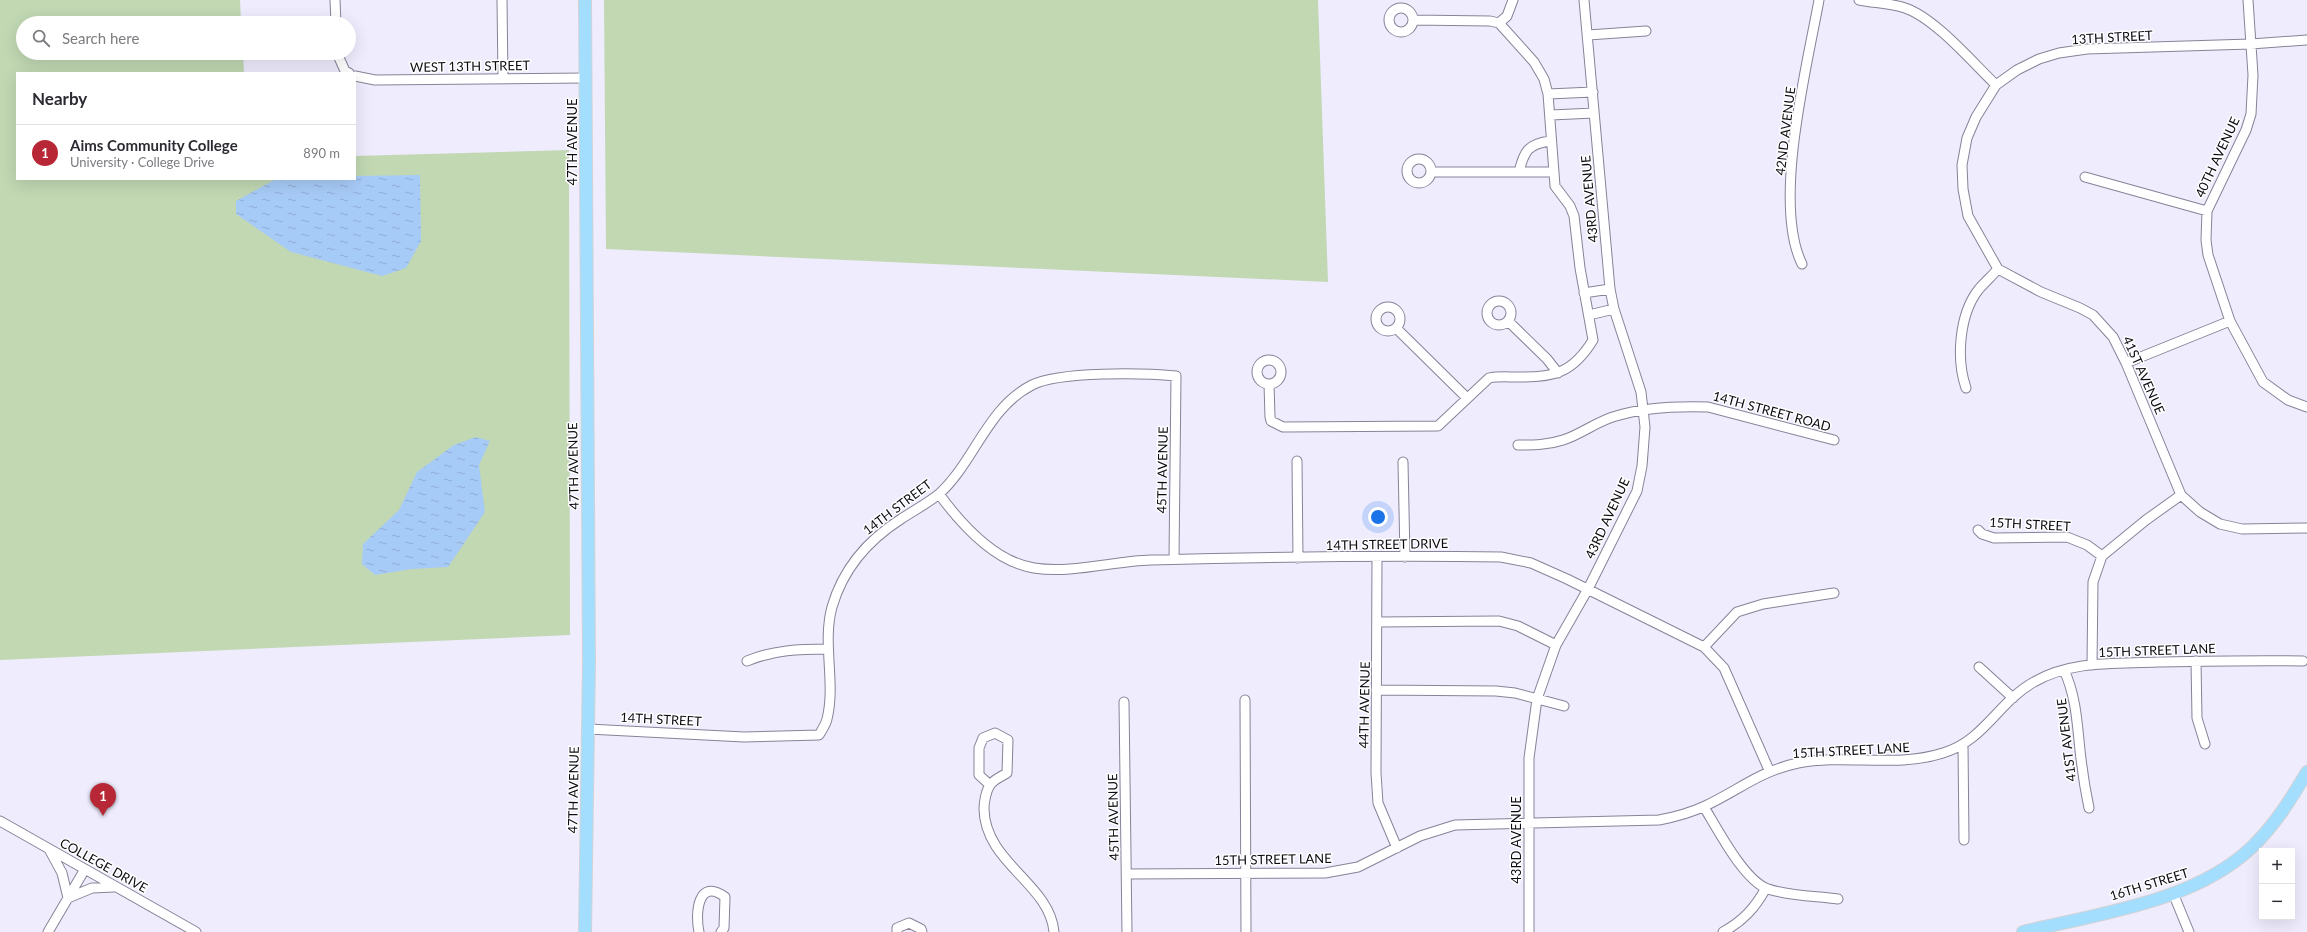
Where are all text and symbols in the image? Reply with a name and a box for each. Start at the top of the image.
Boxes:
search box [16,16,356,60]
icon: search [30,27,52,49]
street label: 13TH STREET [2071,27,2153,47]
text: Search here [62,29,139,47]
street label: WEST 13TH STREET [410,57,531,75]
street label: 42ND AVENUE [1772,86,1798,176]
text: Nearby [32,88,87,109]
street label: 47TH AVENUE [564,99,580,185]
street label: 40TH AVENUE [2191,114,2243,200]
text: Aims Community College [70,136,238,154]
text: 1 [41,145,49,161]
text: 890 m [303,145,340,161]
text: University · College Drive [70,154,214,170]
street label: 43RD AVENUE [1577,155,1601,243]
street label: 41ST AVENUE [2120,334,2168,416]
street label: 14TH STREET ROAD [1711,388,1833,434]
street label: 47TH AVENUE [564,422,582,510]
street label: 45TH AVENUE [1153,426,1171,514]
street label: 43RD AVENUE [1581,475,1633,561]
street label: 14TH STREET [860,476,935,538]
your location [1368,507,1388,527]
street label: 15TH STREET [1989,514,2071,534]
street label: 14TH STREET DRIVE [1326,535,1448,553]
street label: 15TH STREET LANE [2098,640,2216,660]
street label: 44TH AVENUE [1355,661,1373,749]
street label: 41ST AVENUE [2053,697,2079,783]
street label: 14TH STREET [620,709,702,729]
street label: 15TH STREET LANE [1792,739,1910,761]
street label: 47TH AVENUE [564,746,582,834]
street label: 45TH AVENUE [1104,773,1122,861]
pin: 1 [90,783,116,816]
street label: 43RD AVENUE [1508,796,1524,884]
street label: COLLEGE DRIVE [57,834,151,896]
map controls [2259,848,2295,920]
button: + [2259,848,2295,884]
street label: 15TH STREET LANE [1214,850,1332,868]
street label: 16TH STREET [2108,864,2191,904]
button: − [2259,884,2295,920]

